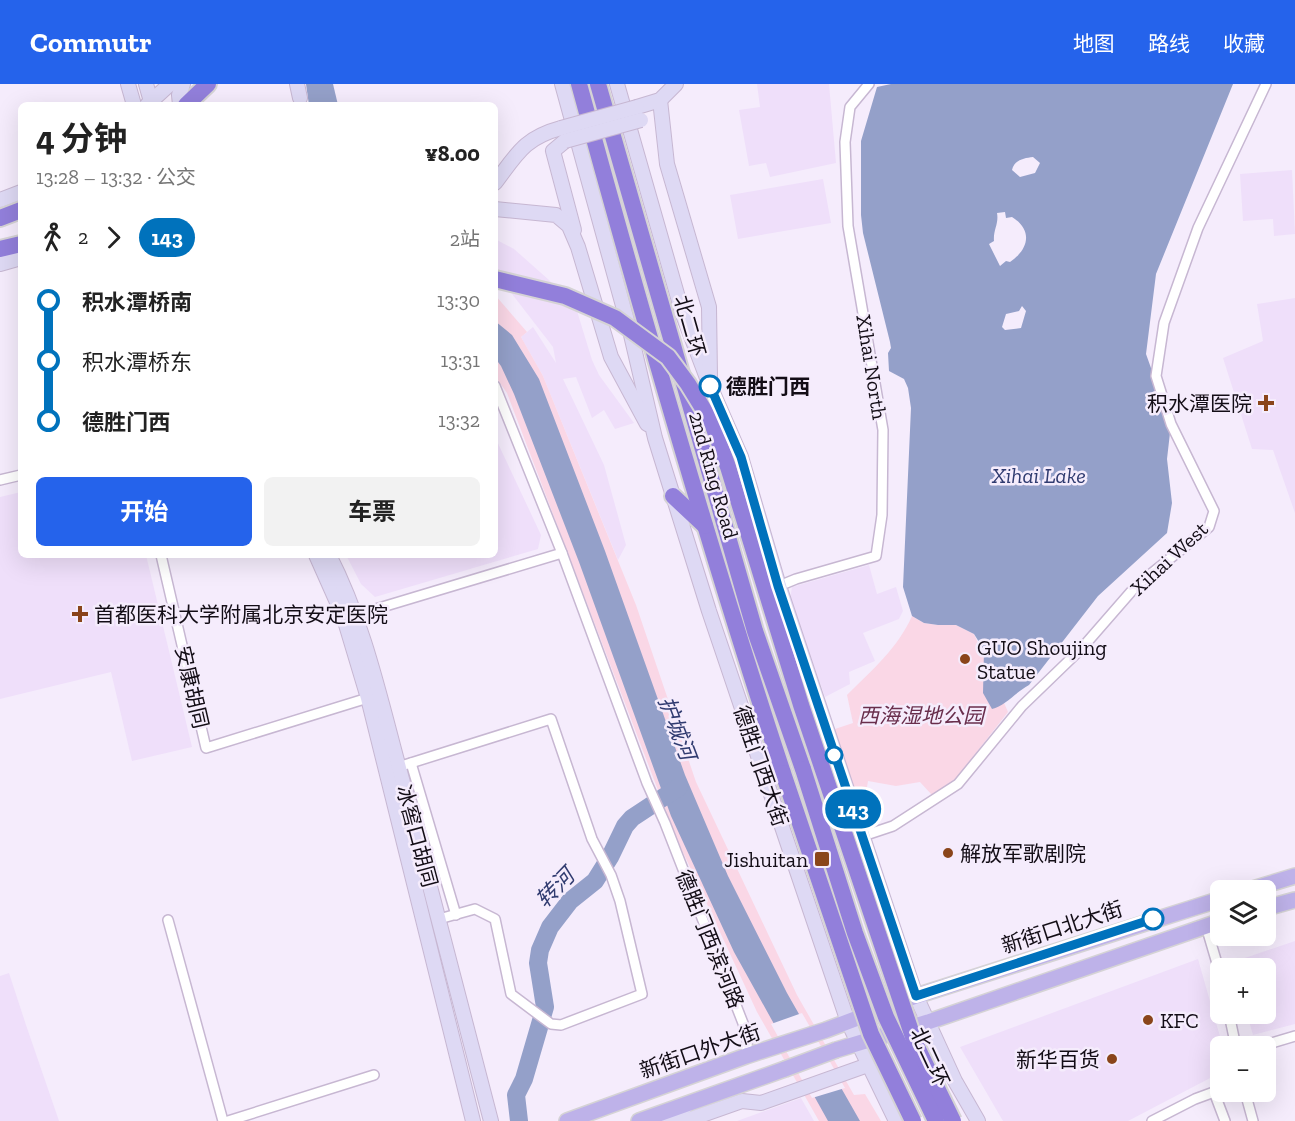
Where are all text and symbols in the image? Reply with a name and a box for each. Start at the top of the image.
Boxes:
text: Commutr [30,26,152,59]
text: 地图 [1073,31,1115,56]
text: 路线 [1148,31,1190,56]
text: 收藏 [1223,31,1265,56]
text: 4 分钟 [36,119,127,158]
text: ¥8.00 [425,140,480,167]
text: 13:28 – 13:32 · 公交 [36,165,196,189]
icon: walk [36,221,69,254]
icon: forward [97,221,130,254]
text: 2 [78,225,88,249]
text: 143 [151,225,183,250]
text: 2站 [450,227,480,251]
text: 13:30 [437,288,480,312]
text: 积水潭桥南 [82,289,192,316]
street label: 北二环 [669,292,711,360]
street label: Xihai North [851,313,893,421]
text: 13:31 [441,348,480,372]
text: 积水潭桥东 [82,349,192,376]
place label: 德胜门西 [726,374,810,399]
marker: 德胜门西 [699,375,721,397]
place label: 积水潭医院 [1147,391,1252,416]
marker: 积水潭医院 [1257,394,1275,412]
text: 13:32 [438,408,480,432]
street label: 2nd Ring Road [684,408,744,542]
text: 德胜门西 [82,409,170,436]
water label: Xihai Lake [991,462,1086,489]
button: 开始 [36,477,252,546]
button: 车票 [264,477,480,546]
street label: Xihai West [1125,516,1213,600]
place label: 首都医科大学附属北京安定医院 [94,602,388,627]
marker: 首都医科大学附属北京安定医院 [71,605,89,623]
place label: GUO Shoujing Statue [977,635,1107,684]
street label: 安康胡同 [170,643,214,731]
marker: GUO Shoujing Statue [958,652,972,666]
water label: 护城河 [653,692,703,767]
street label: 德胜门西大街 [729,702,793,830]
park label: 西海湿地公园 [858,703,987,728]
unlabelled marker [825,746,843,764]
street label: 冰窖口胡同 [391,782,443,890]
line badge: 143 [818,790,888,828]
text: 143 [837,797,869,822]
place label: 解放军歌剧院 [960,841,1086,866]
marker: 解放军歌剧院 [941,846,955,860]
place label: Jishuitan [724,847,808,872]
marker: Jishuitan [813,850,831,868]
water label: 转河 [530,860,583,913]
street label: 德胜门西滨河路 [671,866,749,1012]
map controls [1210,880,1276,1102]
button: layers [1210,880,1276,946]
street label: 新街口北大街 [998,896,1126,958]
unlabelled marker [1142,908,1164,930]
button: + [1210,958,1276,1024]
place label: KFC [1160,1008,1199,1033]
marker: KFC [1141,1013,1155,1027]
street label: 新街口外大街 [636,1019,764,1083]
street label: 北二环 [905,1023,955,1091]
button: − [1210,1036,1276,1102]
place label: 新华百货 [1016,1047,1100,1072]
marker: 新华百货 [1105,1052,1119,1066]

